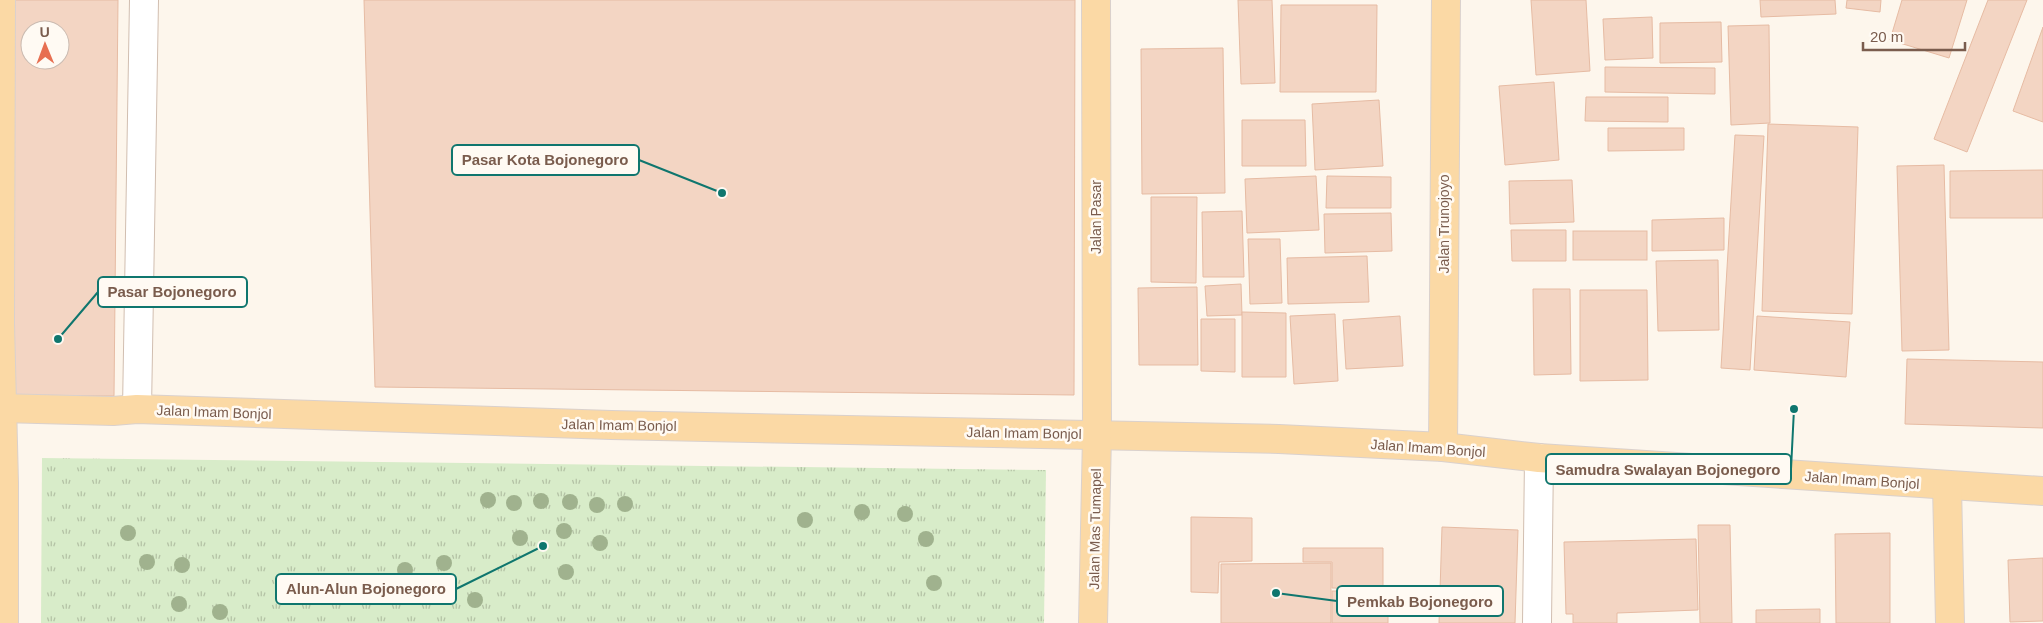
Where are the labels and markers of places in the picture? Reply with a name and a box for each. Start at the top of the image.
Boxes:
callout: Pasar Kota Bojonegoro [452,145,639,175]
callout: Pasar Bojonegoro [98,277,247,307]
callout: Samudra Swalayan Bojonegoro [1546,454,1791,484]
callout: Alun-Alun Bojonegoro [276,574,456,604]
callout: Pemkab Bojonegoro [1337,586,1503,616]

